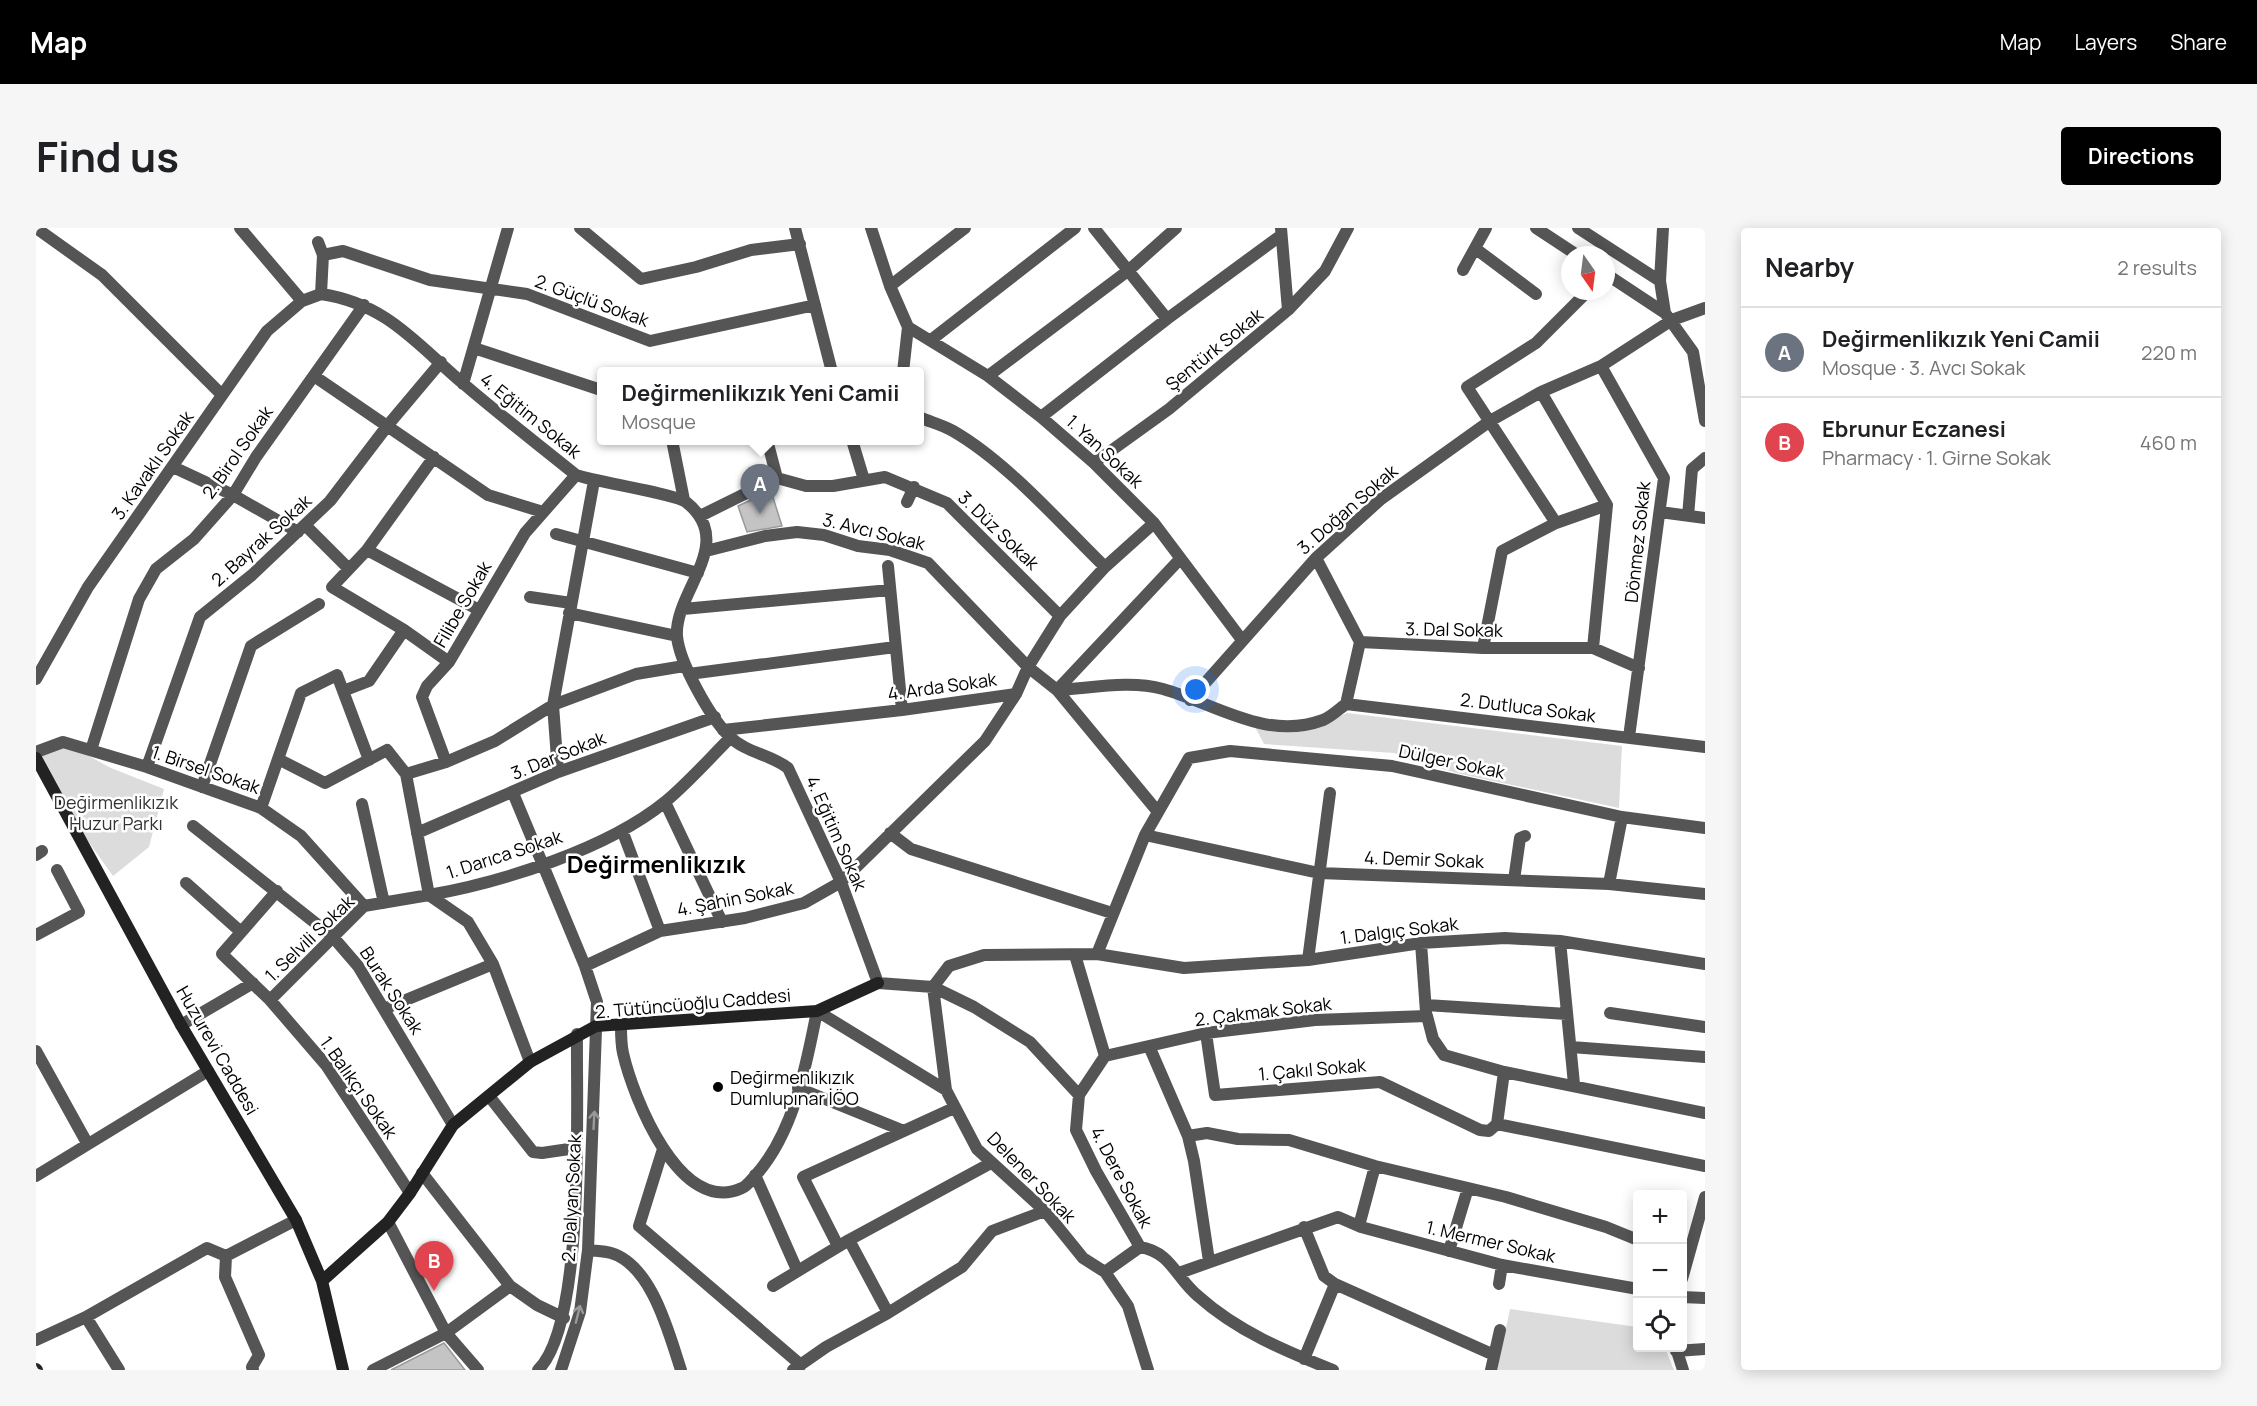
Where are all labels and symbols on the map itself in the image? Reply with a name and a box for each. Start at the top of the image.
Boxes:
north arrow [1561,246,1615,300]
street label: 2. Güçlü Sokak [532,268,653,332]
street label: Şentürk Sokak [1160,302,1268,396]
street label: 4. Eğitim Sokak [475,367,587,464]
street label: 2. Birol Sokak [196,400,278,503]
street label: 3. Kavaklı Sokak [106,405,199,524]
street label: 1. Yan Sokak [1061,409,1149,494]
street label: 3. Doğan Sokak [1292,458,1403,559]
pin: A [740,464,780,514]
street label: Dönmez Sokak [1619,479,1655,604]
street label: 3. Düz Sokak [953,485,1045,575]
street label: 2. Bayrak Sokak [206,488,317,591]
street label: 3. Avcı Sokak [820,507,929,556]
street label: Filibe Sokak [428,555,497,652]
street label: 3. Dal Sokak [1405,616,1504,642]
street label: 4. Arda Sokak [886,666,999,706]
your location [1181,675,1210,704]
street label: 2. Dutluca Sokak [1459,687,1598,727]
street label: 3. Dar Sokak [507,725,610,785]
street label: Dülger Sokak [1397,738,1508,784]
street label: 1. Birsel Sokak [149,739,264,799]
street label: 4. Eğitim Sokak [801,772,873,895]
park label: Değirmenlikızık Huzur Parkı [54,790,179,835]
street label: 1. Darıca Sokak [443,824,566,884]
street label: 4. Demir Sokak [1364,845,1485,873]
district label: Değirmenlikızık [567,847,746,880]
street label: 4. Şahin Sokak [675,875,796,921]
street label: 1. Selvili Sokak [259,889,360,987]
street label: 1. Dalgıç Sokak [1339,911,1460,949]
street label: Burak Sokak [355,942,430,1039]
street label: Huzurevi Caddesi [171,981,265,1119]
street label: 2. Tütüncüoğlu Caddesi [594,982,792,1024]
street label: 2. Çakmak Sokak [1193,991,1334,1031]
street label: 1. Balıkçı Sokak [315,1031,404,1144]
street label: 1. Çakıl Sokak [1257,1052,1368,1086]
place label: Değirmenlikızık Dumlupınar İÖO [730,1065,859,1110]
marker: Değirmenlikızık Dumlupınar İÖO [711,1080,725,1094]
one-way arrow [588,1110,599,1130]
street label: 4. Dere Sokak [1085,1122,1159,1233]
street label: Delener Sokak [982,1126,1082,1229]
street label: 2. Dalyan Sokak [556,1133,586,1262]
street label: 1. Mermer Sokak [1424,1214,1559,1268]
pin: B [414,1242,454,1291]
one-way arrow [573,1305,585,1324]

